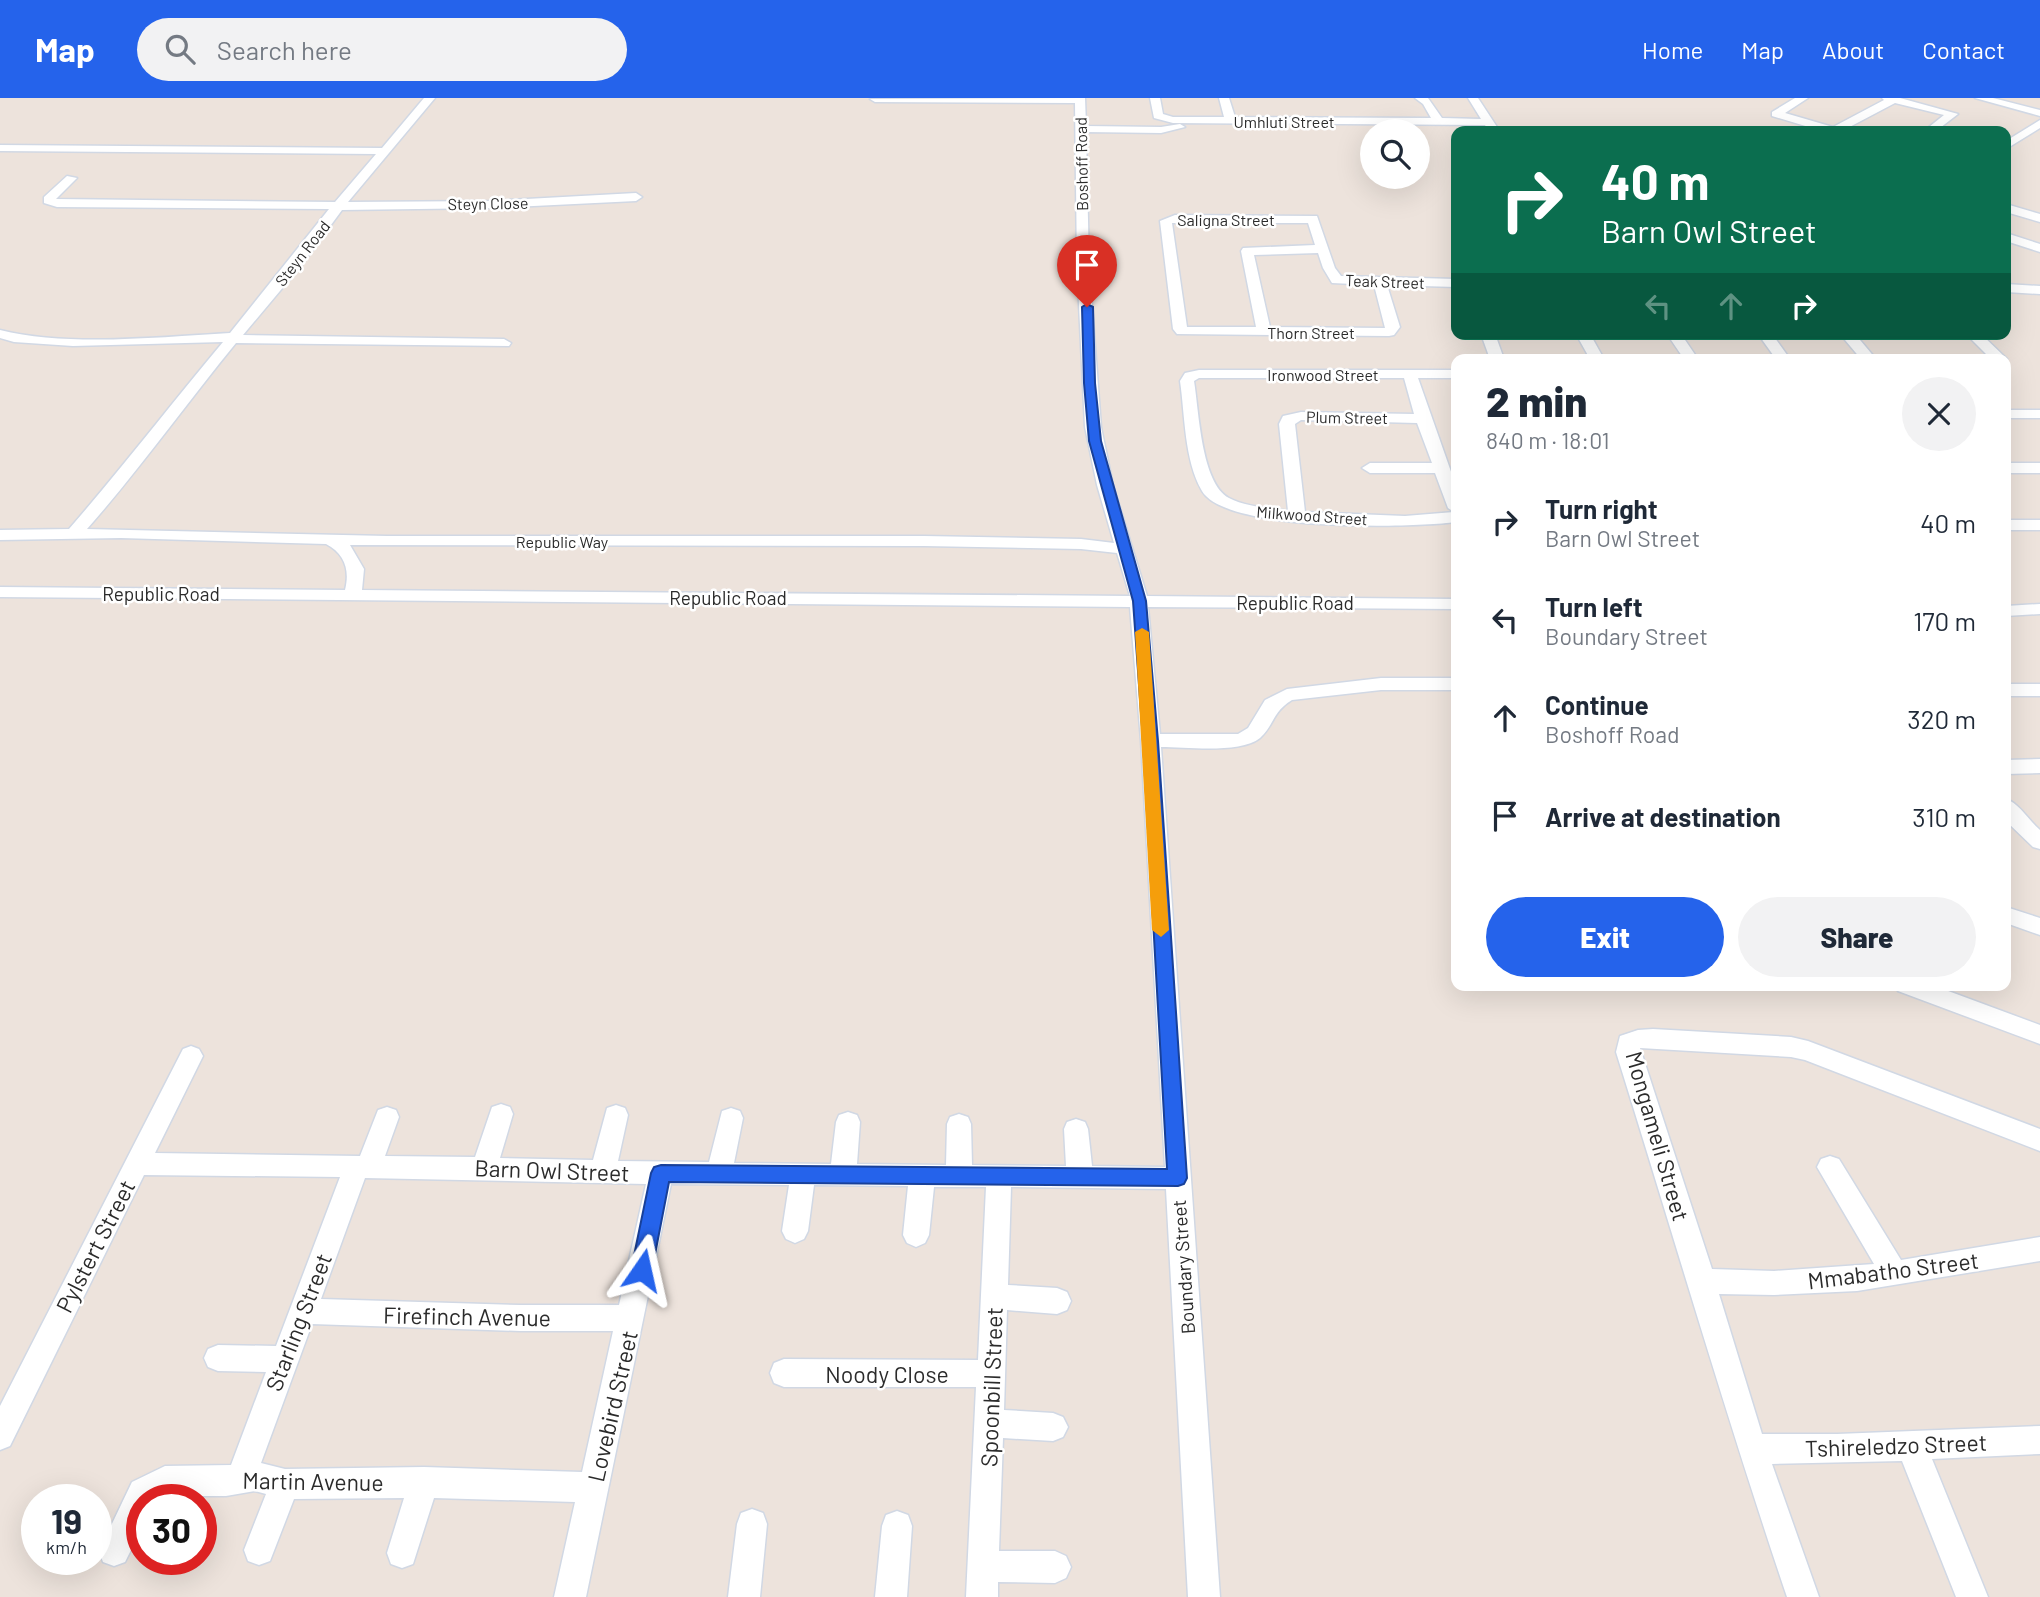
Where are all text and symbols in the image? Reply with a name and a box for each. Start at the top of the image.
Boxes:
search box [137,18,627,81]
text: Map [35,29,95,69]
icon: search [161,30,199,68]
text: Search here [217,34,352,65]
text: Home [1642,35,1703,64]
text: Map [1741,35,1784,64]
text: About [1822,35,1884,64]
text: Contact [1922,35,2005,64]
street label: Umhluti Street [1233,112,1335,131]
street label: Boshoff Road [1071,117,1091,211]
map controls [1360,119,1430,189]
button: search [1360,119,1430,189]
text: 40 m [1601,151,1709,210]
icon: right [1486,154,1577,245]
street label: Steyn Close [447,193,529,213]
street label: Saligna Street [1177,210,1275,229]
text: Barn Owl Street [1601,211,1817,249]
street label: Steyn Road [271,216,333,290]
pin [1057,235,1117,307]
icon: arrive [1068,246,1106,284]
street label: Teak Street [1345,270,1425,292]
icon: left [1639,287,1677,325]
icon: ahead [1712,287,1750,325]
icon: right [1785,287,1823,325]
street label: Thorn Street [1267,323,1355,342]
street label: Ironwood Street [1267,365,1379,384]
text: 2 min [1486,375,1587,425]
button: close [1902,377,1976,451]
street label: Plum Street [1306,407,1388,427]
text: 840 m · 18:01 [1486,426,1610,454]
text: Turn right [1545,493,1658,524]
street label: Milkwood Street [1256,502,1368,528]
icon: right [1486,503,1524,541]
text: 40 m [1920,507,1976,538]
text: Barn Owl Street [1545,524,1700,552]
street label: Republic Way [516,532,609,551]
street label: Republic Road [102,582,220,605]
street label: Republic Road [669,586,787,609]
street label: Republic Road [1236,591,1354,614]
text: Turn left [1545,591,1643,622]
icon: left [1486,601,1524,639]
text: 170 m [1913,605,1976,636]
text: Boundary Street [1545,622,1708,650]
text: Continue [1545,689,1649,720]
icon: ahead [1486,699,1524,737]
text: 320 m [1907,703,1976,734]
text: Boshoff Road [1545,720,1679,748]
icon: arrive [1486,797,1524,835]
text: Arrive at destination [1545,801,1781,832]
text: 310 m [1912,801,1976,832]
button: Exit [1486,897,1724,977]
button: Share [1738,897,1976,977]
street label: Mongameli Street [1620,1048,1696,1224]
street label: Barn Owl Street [474,1153,630,1187]
street label: Pylstert Street [50,1175,140,1317]
street label: Boundary Street [1167,1199,1199,1335]
position arrow [605,1233,679,1307]
street label: Mmabatho Street [1806,1246,1980,1294]
street label: Starling Street [259,1249,337,1395]
street label: Firefinch Avenue [383,1301,551,1331]
street label: Spoonbill Street [974,1307,1008,1467]
street label: Lovebird Street [581,1328,643,1484]
street label: Noody Close [825,1360,949,1388]
street label: Tshireledzo Street [1805,1428,1987,1462]
street label: Martin Avenue [242,1466,384,1496]
speed limit sign: 30 [126,1484,217,1575]
text: 19 [51,1499,82,1541]
text: km/h [46,1536,87,1558]

